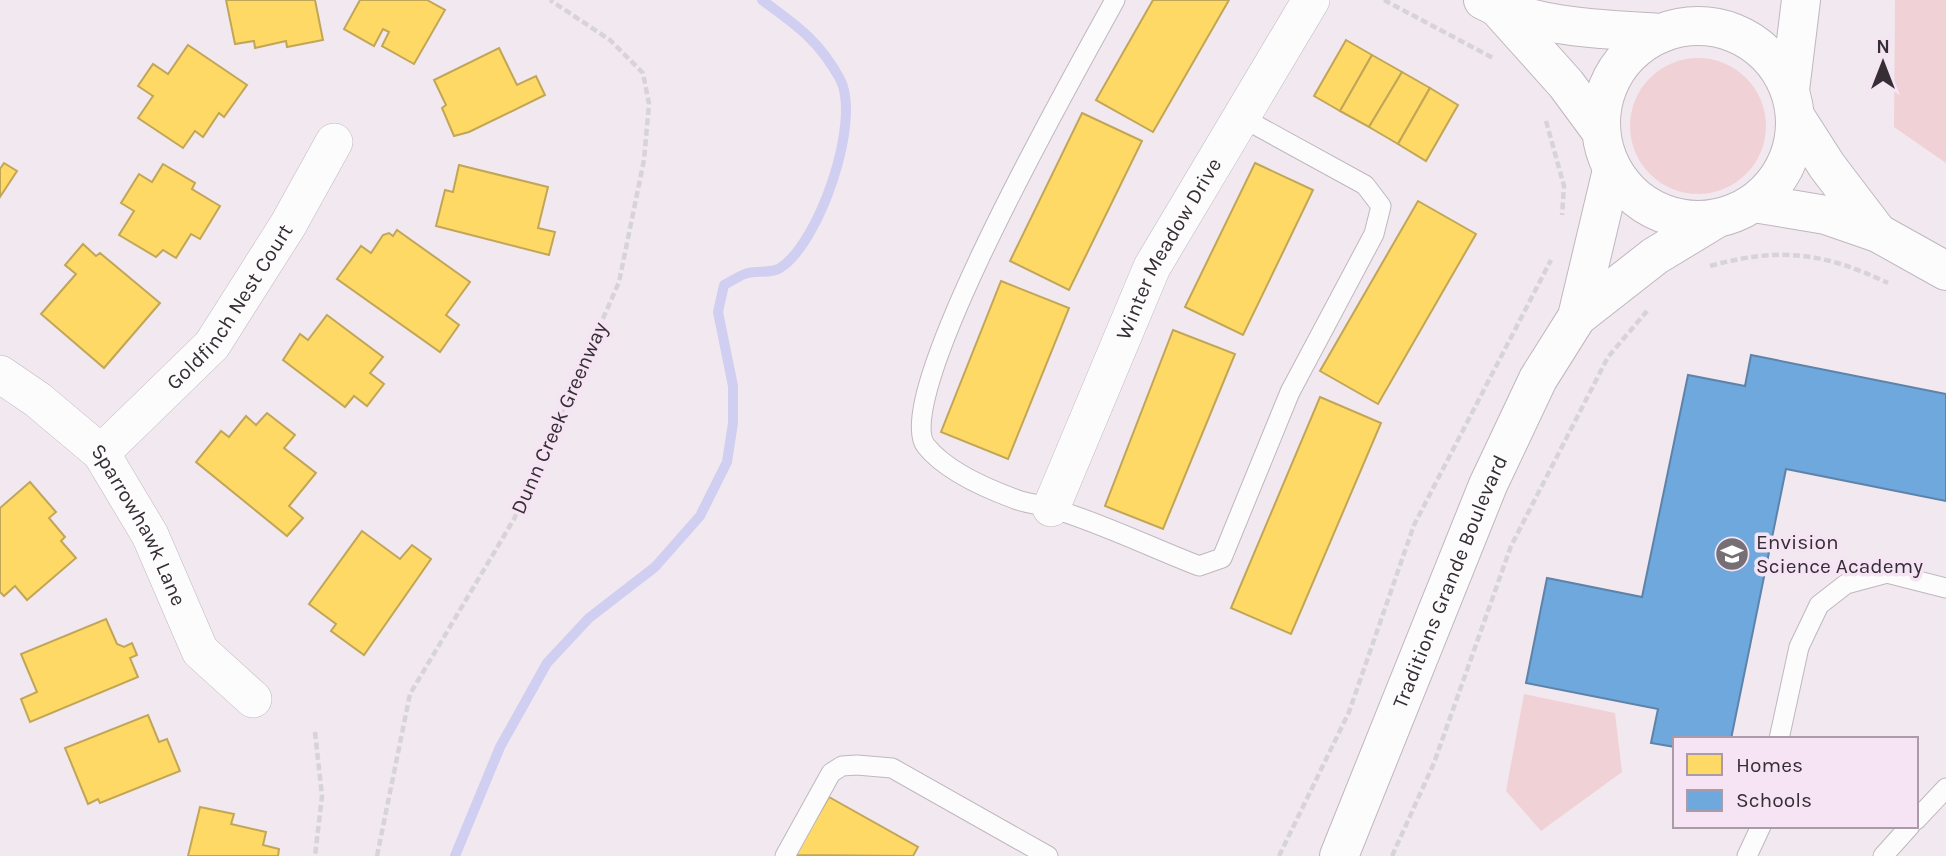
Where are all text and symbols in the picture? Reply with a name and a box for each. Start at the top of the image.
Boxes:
north arrow [1848,28,1918,98]
text: N [1876,36,1890,58]
street label: Winter Meadow Drive [1111,154,1226,343]
street label: Goldfinch Nest Court [162,219,298,395]
street label: Dunn Creek Greenway [506,318,612,518]
street label: Sparrowhawk Lane [87,439,191,609]
street label: Traditions Grande Boulevard [1388,451,1512,712]
place label: Envision Science Academy [1756,530,1923,578]
school or university icon: Envision Science Academy [1713,535,1751,573]
legend [1673,737,1918,828]
text: Homes [1736,753,1803,777]
text: Schools [1736,788,1812,812]

